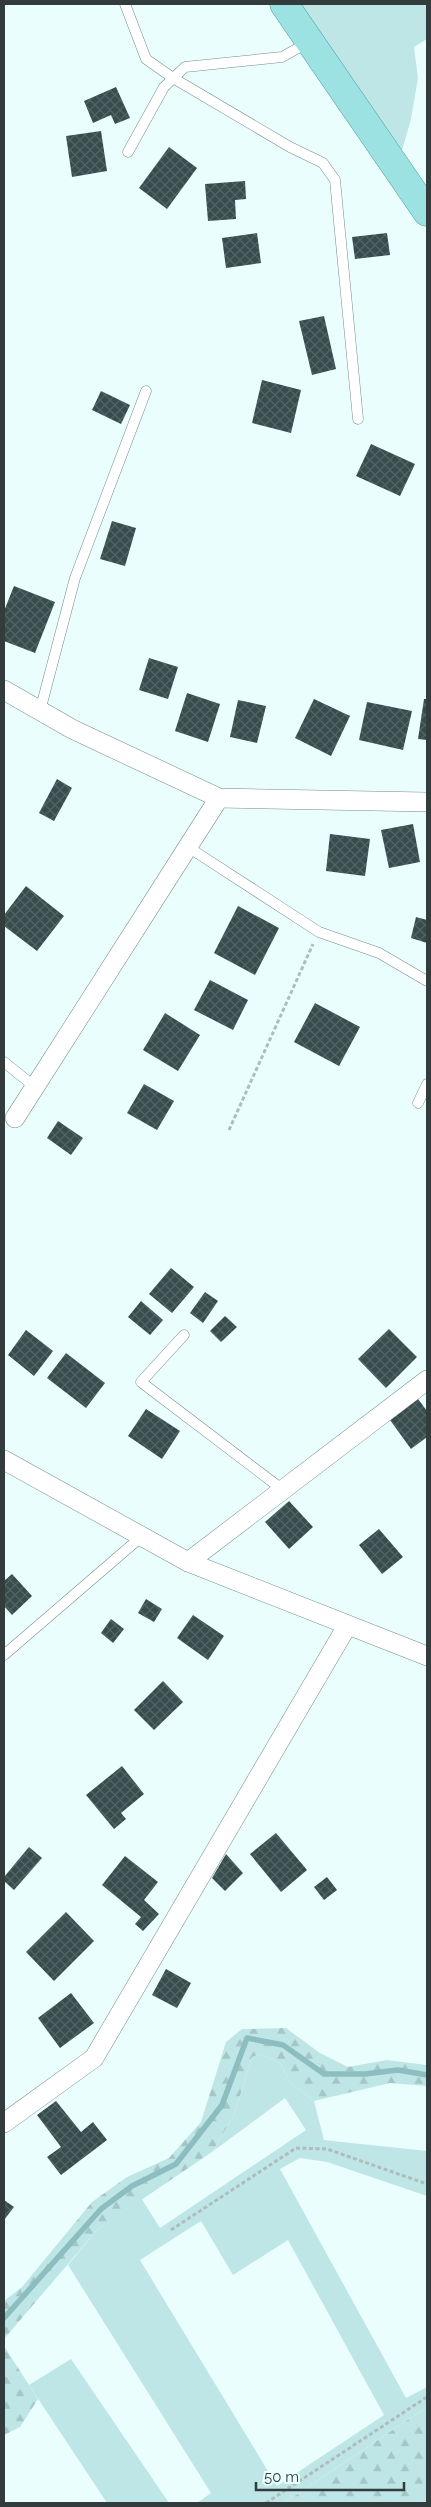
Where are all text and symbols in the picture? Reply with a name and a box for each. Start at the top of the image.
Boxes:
scale bar [256,2460,404,2492]
text: 50 m [264,2468,299,2486]

